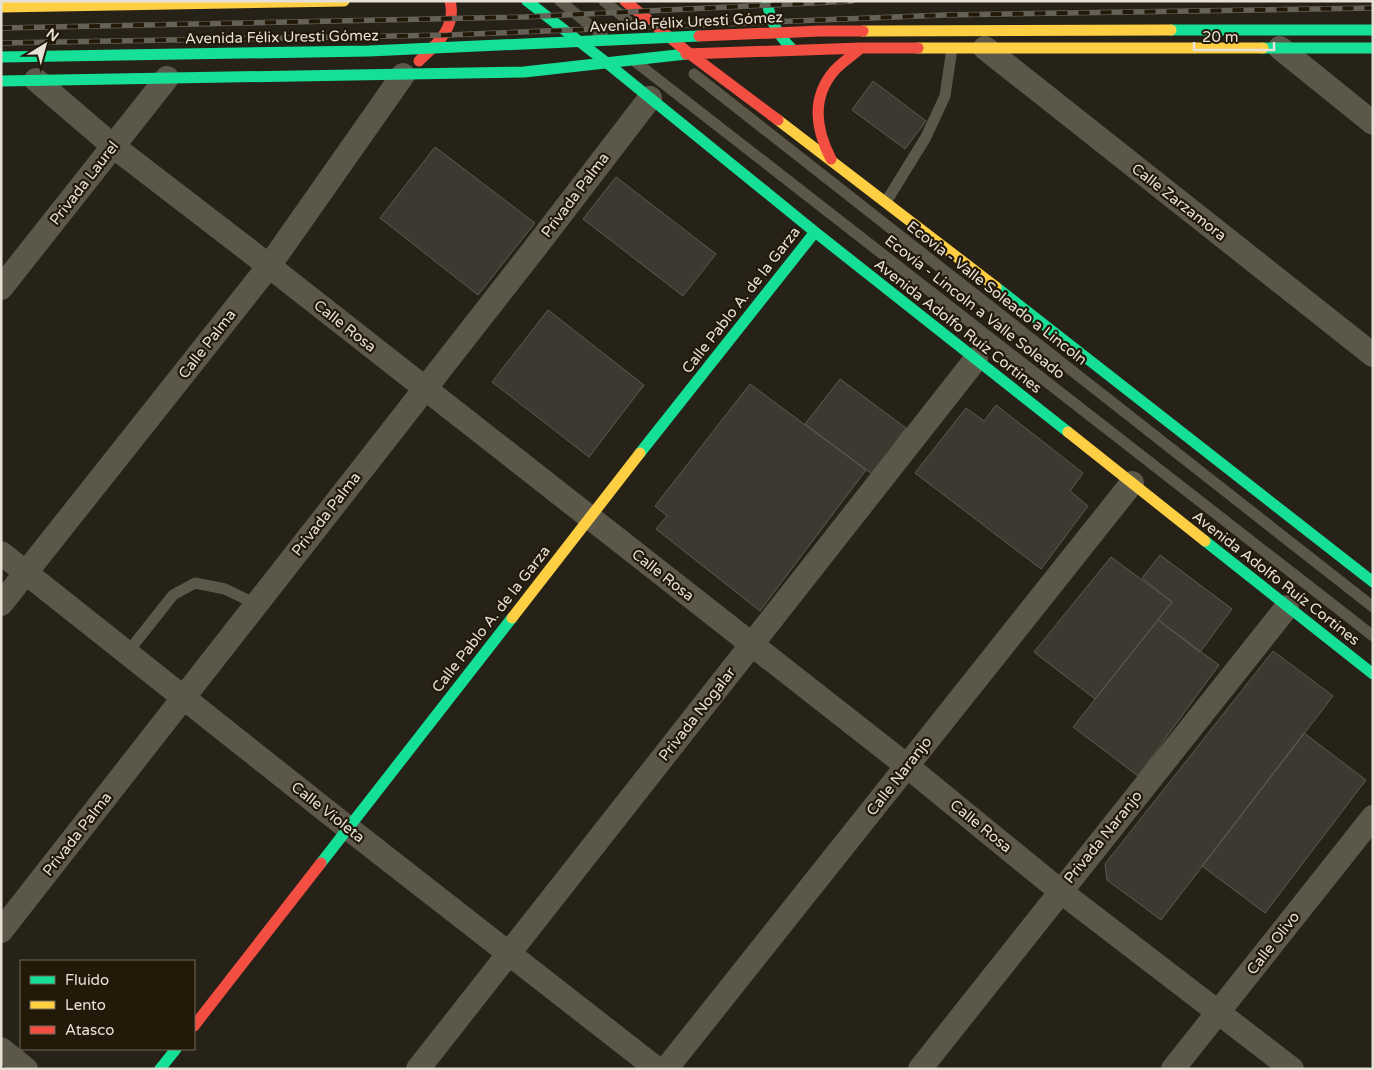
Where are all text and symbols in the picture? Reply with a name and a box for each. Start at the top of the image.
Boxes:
street label: Avenida Félix Uresti Gómez [589,8,783,36]
north arrow [20,20,70,70]
scale bar [1194,20,1274,52]
text: N [43,25,62,45]
street label: Avenida Félix Uresti Gómez [185,26,379,48]
text: 20 m [1202,28,1239,46]
street label: Privada Laurel [46,137,122,229]
street label: Privada Palma [537,149,613,241]
street label: Calle Zarzamora [1128,159,1230,245]
street label: Ecovía - Valle Soleado a Lincoln [903,217,1091,369]
street label: Calle Pablo A. de la Garza [678,223,804,377]
street label: Ecovía - Lincoln a Valle Soleado [881,231,1069,383]
street label: Avenida Adolfo Ruíz Cortines [871,255,1045,397]
street label: Calle Rosa [310,296,380,356]
street label: Calle Palma [174,306,240,382]
street label: Privada Palma [288,468,364,560]
street label: Avenida Adolfo Ruíz Cortines [1189,507,1363,649]
street label: Calle Pablo A. de la Garza [428,542,554,696]
street label: Calle Rosa [628,545,698,605]
street label: Privada Nogalar [655,663,739,765]
street label: Calle Naranjo [863,733,935,819]
street label: Calle Violeta [288,778,368,846]
street label: Privada Naranjo [1060,787,1146,887]
street label: Privada Palma [39,788,115,880]
street label: Calle Rosa [947,796,1015,856]
street label: Calle Olivo [1243,908,1303,978]
legend [20,960,195,1050]
text: Fluido [65,971,109,989]
text: Lento [65,996,106,1014]
text: Atasco [65,1021,114,1039]

